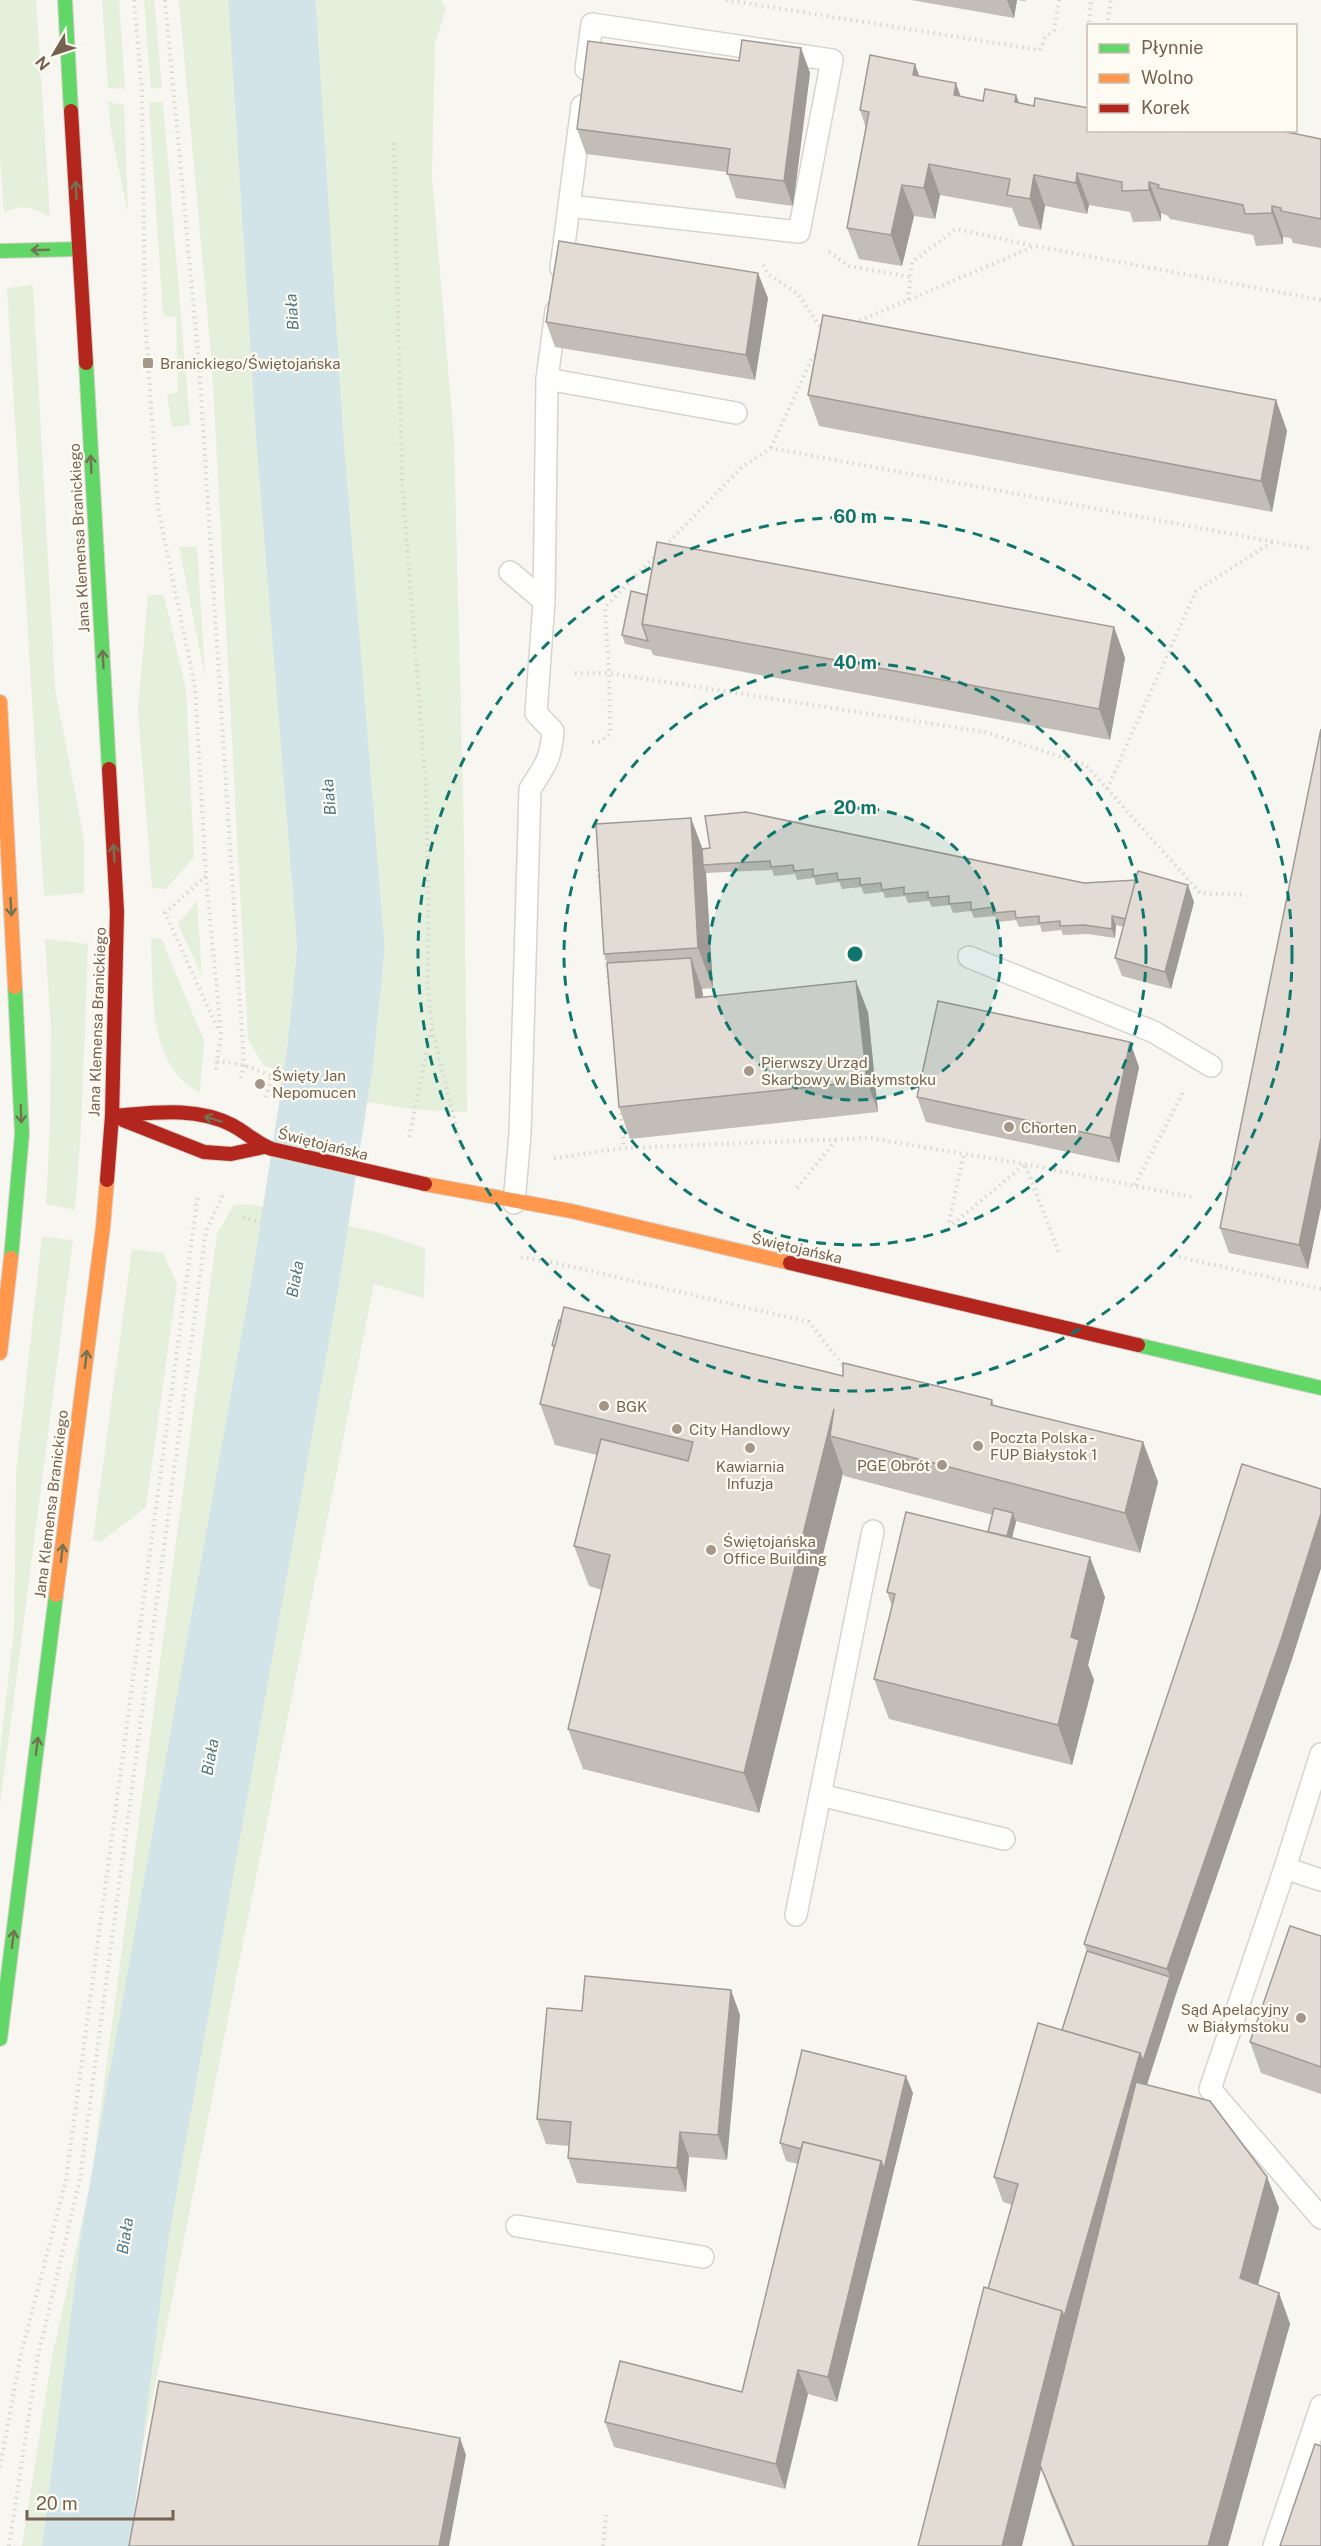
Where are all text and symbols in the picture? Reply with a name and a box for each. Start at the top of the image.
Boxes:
north arrow [24,24,84,84]
legend [1087,24,1297,132]
text: Płynnie [1141,37,1204,58]
text: N [31,52,54,74]
text: Wolno [1141,67,1193,88]
text: Korek [1141,97,1190,118]
one-way arrow [70,181,81,201]
one-way arrow [30,244,50,256]
water label: Biała [281,293,303,331]
place label: Branickiego/Świętojańska [160,354,341,372]
marker: Branickiego/Świętojańska [141,356,155,370]
street label: Jana Klemensa Branickiego [66,443,92,633]
one-way arrow [86,454,97,474]
text: 60 m [833,506,877,527]
one-way arrow [97,649,108,669]
text: 40 m [833,652,877,673]
water label: Biała [318,778,340,816]
text: 20 m [833,797,877,818]
one-way arrow [108,844,119,864]
one-way arrow [6,897,17,917]
street label: Jana Klemensa Branickiego [85,927,109,1117]
centre of rings [845,944,865,964]
place label: Pierwszy Urząd Skarbowy w Białymstoku [761,1054,936,1088]
marker: Pierwszy Urząd Skarbowy w Białymstoku [742,1064,756,1078]
place label: Święty Jan Nepomucen [272,1066,356,1101]
marker: Święty Jan Nepomucen [253,1077,267,1091]
one-way arrow [16,1104,27,1124]
one-way arrow [204,1113,223,1124]
place label: Chorten [1021,1119,1077,1136]
marker: Chorten [1002,1120,1016,1134]
street label: Świętojańska [276,1124,370,1163]
street label: Świętojańska [750,1228,844,1267]
water label: Biała [282,1259,308,1299]
one-way arrow [81,1350,92,1370]
place label: BGK [616,1398,647,1415]
marker: BGK [597,1399,611,1413]
street label: Jana Klemensa Branickiego [31,1409,71,1599]
place label: City Handlowy [689,1421,790,1438]
marker: City Handlowy [670,1422,684,1436]
place label: Poczta Polska - FUP Białystok 1 [990,1429,1097,1463]
marker: Poczta Polska - FUP Białystok 1 [971,1439,985,1453]
marker: Kawiarnia Infuzja [743,1441,757,1455]
place label: PGE Obrót [857,1457,930,1474]
place label: Kawiarnia Infuzja [716,1458,784,1492]
marker: PGE Obrót [935,1458,949,1472]
place label: Świętojańska Office Building [723,1532,827,1567]
one-way arrow [57,1543,68,1563]
marker: Świętojańska Office Building [704,1543,718,1557]
one-way arrow [32,1737,43,1756]
water label: Biała [197,1737,223,1777]
one-way arrow [7,1930,18,1950]
place label: Sąd Apelacyjny w Białymstoku [1181,2001,1289,2035]
marker: Sąd Apelacyjny w Białymstoku [1294,2011,1308,2025]
water label: Biała [113,2216,137,2256]
scale bar [27,2483,172,2521]
text: 20 m [36,2493,78,2514]

